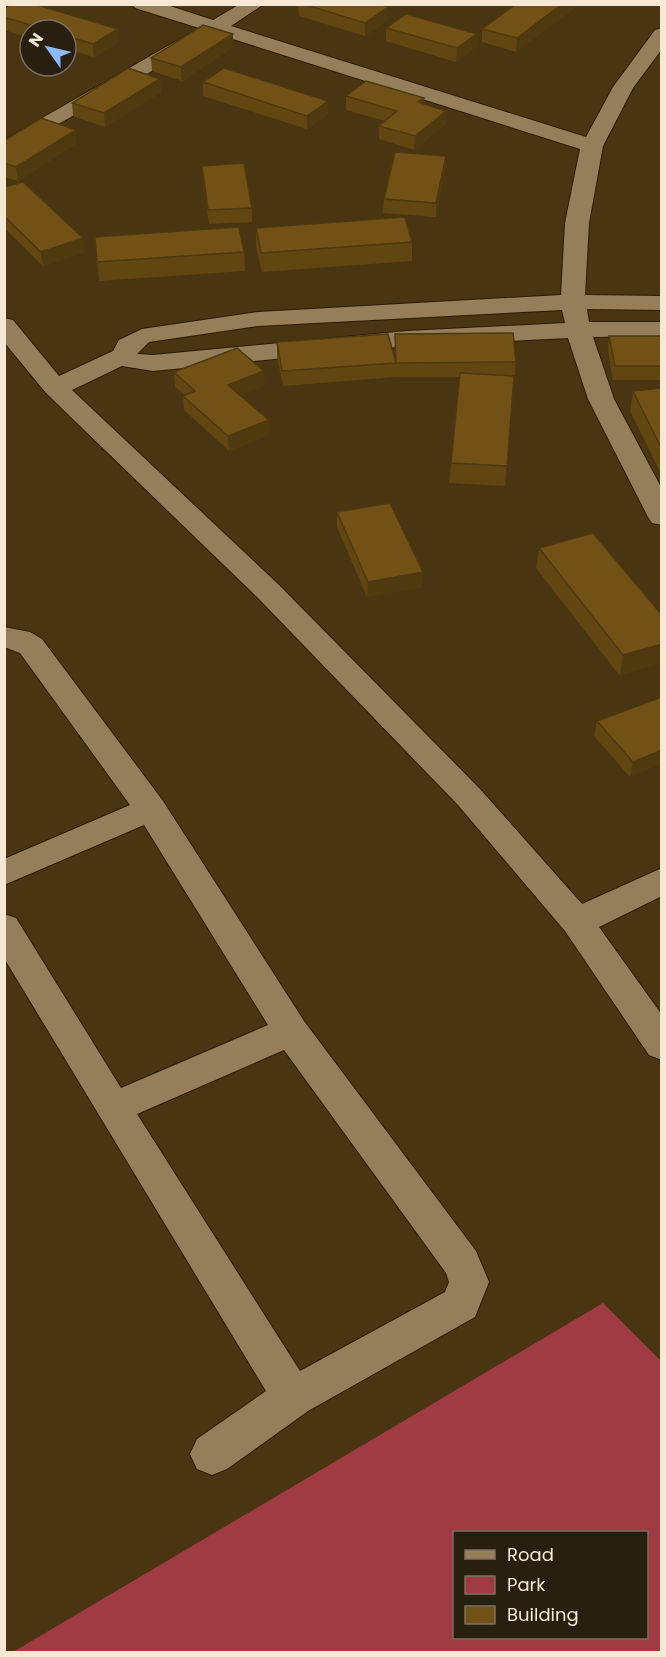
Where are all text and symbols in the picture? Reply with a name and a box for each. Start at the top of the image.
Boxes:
north arrow [18,18,78,78]
text: N [23,28,49,51]
legend [453,1531,648,1639]
text: Road [507,1542,554,1567]
text: Park [507,1572,546,1597]
text: Building [507,1602,579,1627]

